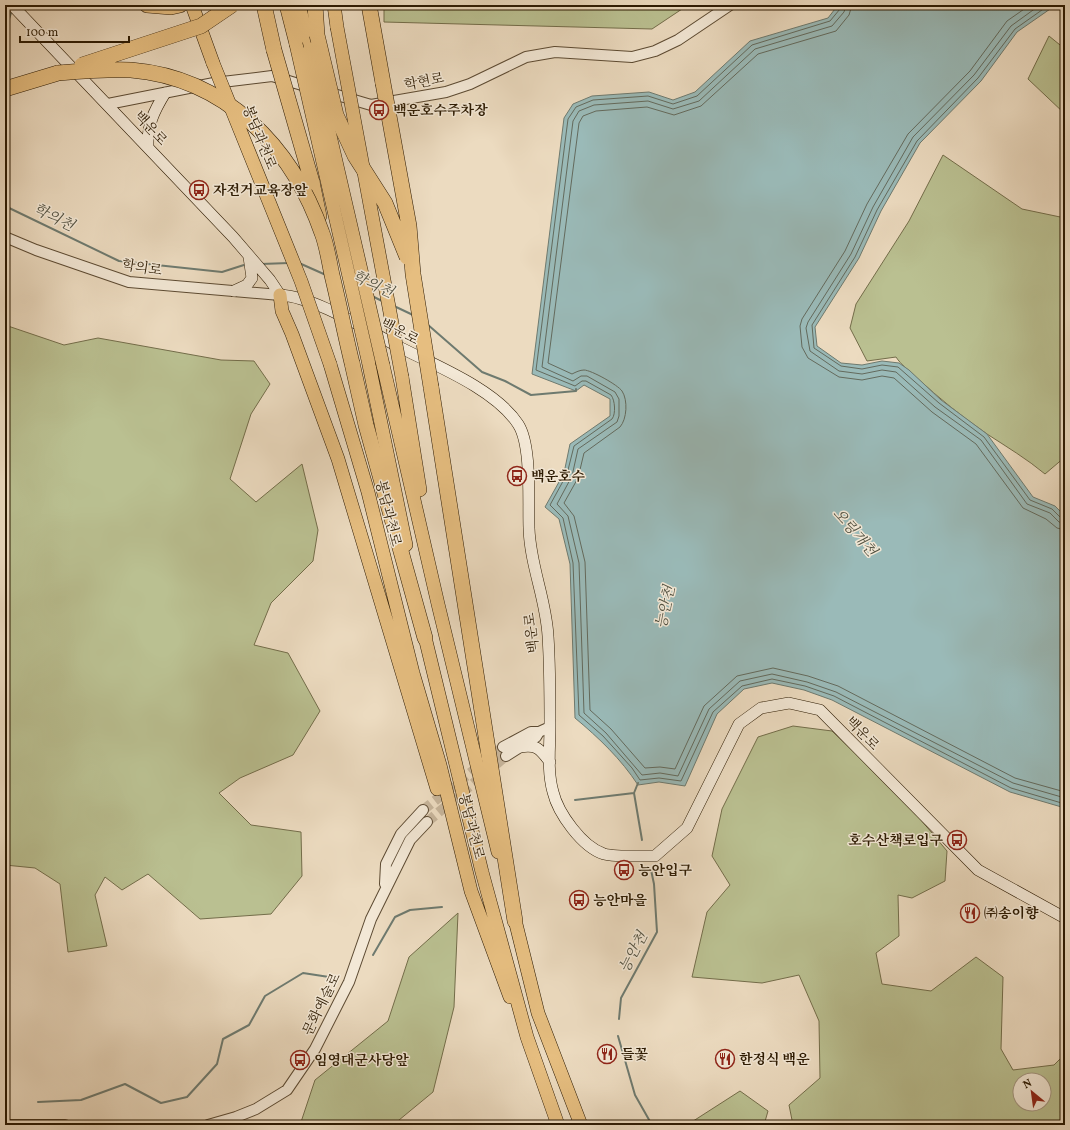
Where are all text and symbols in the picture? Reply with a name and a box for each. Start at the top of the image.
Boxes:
scale bar [20,18,129,44]
text: 100 m [26,25,59,41]
street label: 학현로 [403,69,446,96]
bus stop icon: 백운호수주차장 [368,99,390,121]
place label: 백운호수주차장 [393,102,488,121]
street label: 봉담과천로 [237,103,280,173]
street label: 백운로 [129,108,171,151]
bus stop icon: 자전거교육장앞 [188,179,210,201]
place label: 자전거교육장앞 [213,182,308,201]
water label: 학의천 [29,199,79,238]
street label: 학의로 [120,256,164,281]
water label: 학의천 [348,267,398,305]
street label: 백운로 [377,314,422,350]
bus stop icon: 백운호수 [506,465,528,487]
place label: 백운호수 [531,468,586,487]
street label: 봉담과천로 [370,478,405,549]
water label: 오링개천 [827,504,882,563]
water label: 능안천 [652,582,682,631]
street label: 백운로 [521,611,544,654]
street label: 백운로 [841,713,883,756]
street label: 봉담과천로 [453,791,488,862]
bus stop icon: 호수산책로입구 [946,829,968,851]
place label: 호수산책로입구 [848,832,943,851]
bus stop icon: 능안입구 [613,859,635,881]
place label: 능안입구 [638,862,693,881]
bus stop icon: 능안마을 [568,889,590,911]
place label: 능안마을 [593,892,648,911]
restaurant icon: ㈜송이향 [959,902,981,924]
place label: ㈜송이향 [984,905,1039,924]
water label: 능안천 [615,927,655,977]
street label: 문화예술로 [299,970,346,1039]
restaurant icon: 들꽃 [596,1043,618,1065]
place label: 들꽃 [621,1046,649,1065]
restaurant icon: 한정식 백운 [714,1048,736,1070]
bus stop icon: 임영대군사당앞 [289,1049,311,1071]
place label: 한정식 백운 [739,1051,810,1070]
place label: 임영대군사당앞 [314,1052,409,1071]
north arrow [1012,1072,1052,1112]
text: N [1021,1076,1035,1093]

